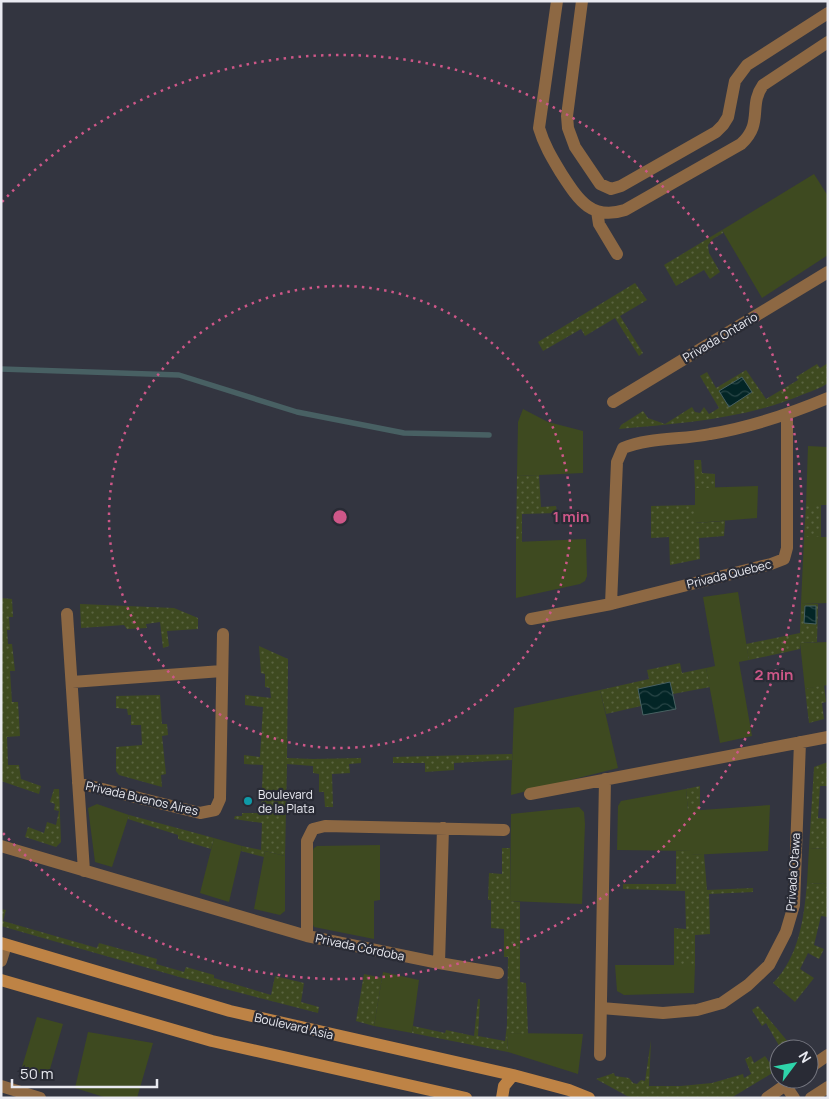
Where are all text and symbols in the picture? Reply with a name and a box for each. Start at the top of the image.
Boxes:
street label: Privada Ontario [679,308,761,366]
text: 1 min [553,506,589,527]
centre of rings [331,508,349,526]
street label: Privada Quebec [685,555,773,593]
text: 2 min [754,664,794,685]
street label: Privada Buenos Aires [84,777,200,819]
place label: Boulevard de la Plata [258,786,315,817]
marker: Boulevard de la Plata [242,795,254,807]
street label: Privada Otawa [782,832,804,912]
street label: Privada Córdoba [314,929,406,965]
street label: Boulevard Asia [253,1009,335,1043]
north arrow [769,1039,819,1089]
text: N [795,1048,816,1066]
scale bar [12,1056,158,1088]
text: 50 m [20,1063,54,1084]

